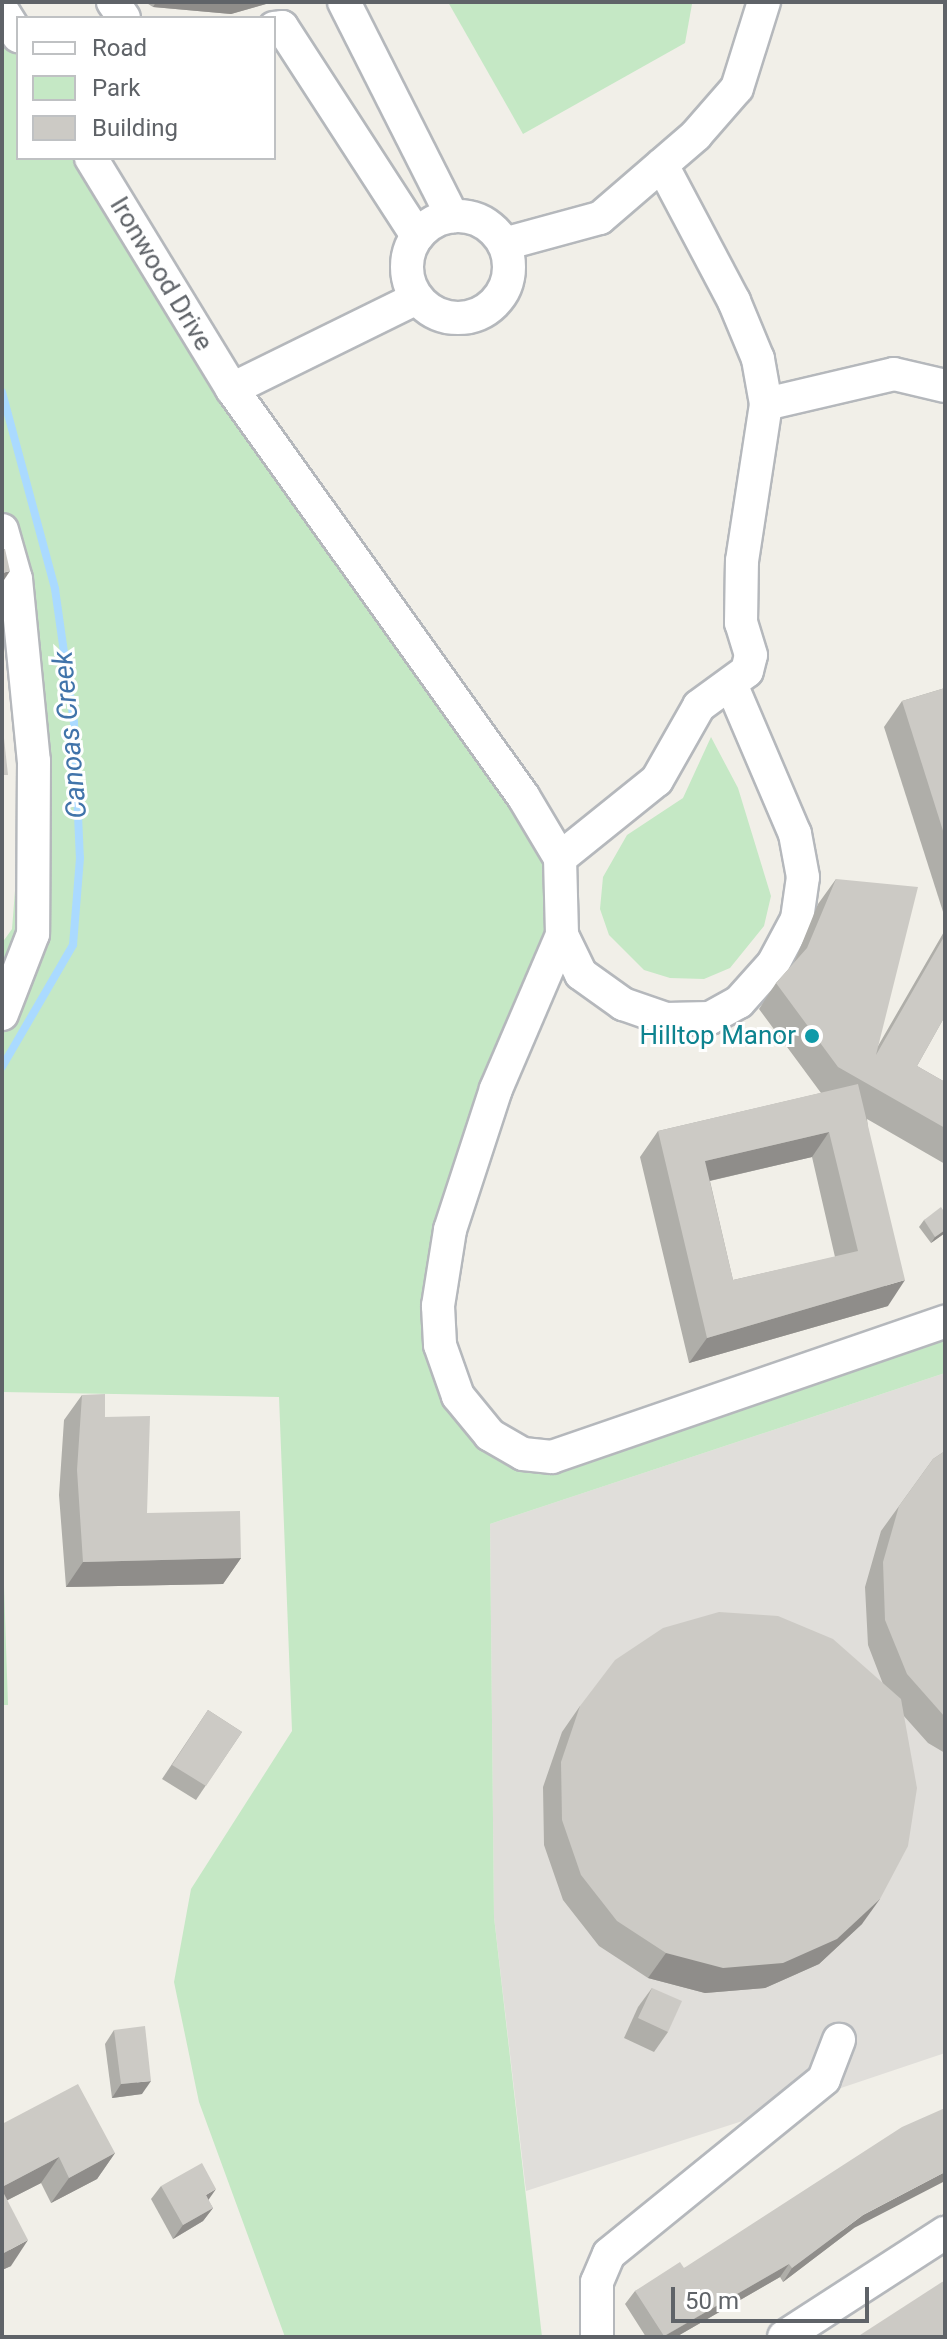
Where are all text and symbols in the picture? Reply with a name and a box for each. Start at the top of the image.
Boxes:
legend [16,16,276,160]
text: Road [92,34,147,62]
text: Park [92,74,140,102]
text: Building [92,114,178,142]
street label: Ironwood Drive [103,192,219,356]
water label: Canoas Creek [46,650,94,820]
place label: Hilltop Manor [640,1020,796,1052]
marker: Hilltop Manor [803,1027,821,1045]
scale bar [675,2271,873,2321]
text: 50 m [685,2287,739,2315]

